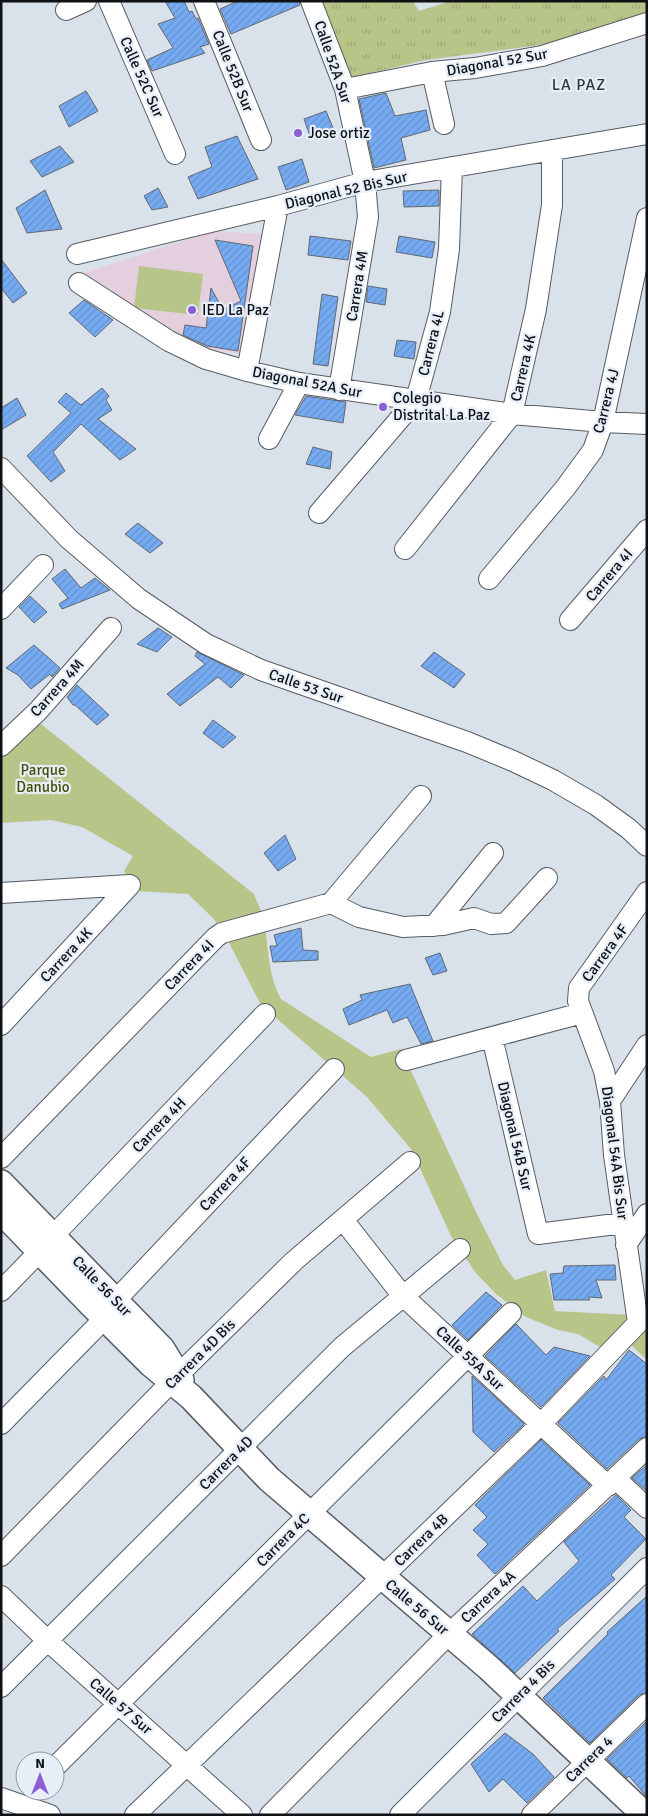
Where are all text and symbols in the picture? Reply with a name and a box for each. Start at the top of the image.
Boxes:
street label: Calle 52A Sur [310,18,356,106]
street label: Calle 52B Sur [208,28,258,115]
street label: Calle 52C Sur [116,34,168,121]
street label: Diagonal 52 Sur [445,44,549,80]
district label: LA PAZ [552,75,606,95]
place label: Jose ortiz [308,124,370,142]
marker: Jose ortiz [292,127,304,139]
street label: Diagonal 52 Bis Sur [283,167,409,213]
street label: Carrera 4M [343,249,371,323]
place label: IED La Paz [202,301,269,319]
marker: IED La Paz [186,304,198,316]
street label: Carrera 4L [414,308,448,378]
street label: Carrera 4K [507,333,539,403]
street label: Diagonal 52A Sur [251,363,364,402]
street label: Carrera 4J [589,367,623,435]
place label: Colegio Distrital La Paz [393,389,490,424]
marker: Colegio Distrital La Paz [377,401,389,413]
street label: Carrera 4I [582,545,636,605]
street label: Carrera 4M [26,655,88,721]
street label: Calle 53 Sur [266,665,346,707]
park label: Parque Danubio [16,761,70,796]
street label: Carrera 4F [578,920,632,985]
street label: Carrera 4K [36,924,96,986]
street label: Carrera 4I [160,936,218,994]
street label: Diagonal 54B Sur [494,1080,536,1193]
street label: Diagonal 54A Bis Sur [598,1085,632,1221]
street label: Carrera 4H [128,1094,190,1156]
street label: Carrera 4F [196,1153,255,1215]
street label: Calle 56 Sur [69,1252,136,1320]
street label: Carrera 4D Bis [161,1315,239,1393]
street label: Calle 55A Sur [432,1322,508,1394]
street label: Carrera 4D [195,1432,257,1494]
street label: Carrera 4C [252,1509,314,1571]
street label: Carrera 4B [390,1510,452,1570]
street label: Carrera 4A [457,1567,519,1627]
street label: Calle 56 Sur [382,1575,453,1639]
street label: Carrera 4 Bis [488,1655,559,1726]
street label: Calle 57 Sur [86,1674,156,1739]
street label: Carrera 4 [561,1732,617,1786]
north arrow [15,1751,65,1801]
text: N [35,1755,45,1772]

